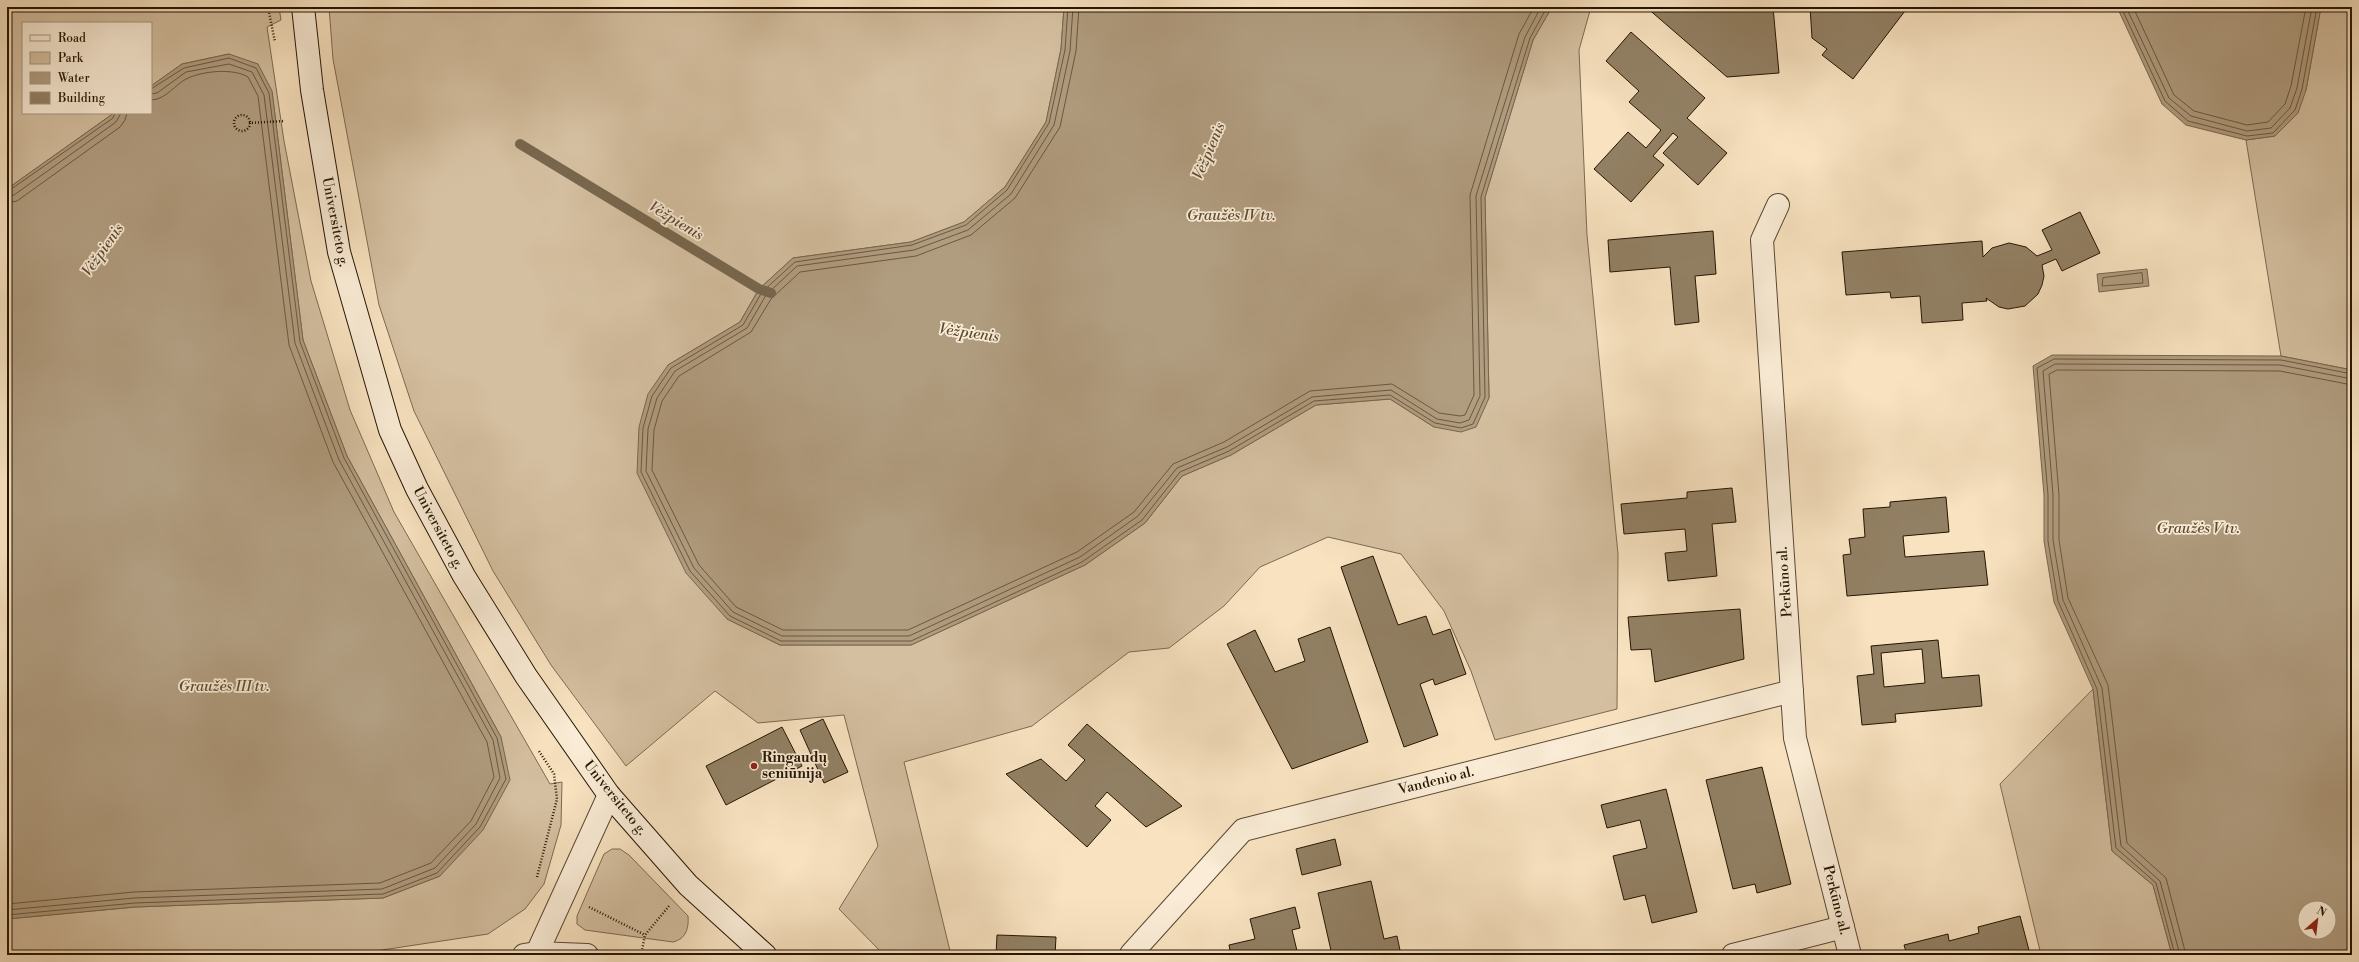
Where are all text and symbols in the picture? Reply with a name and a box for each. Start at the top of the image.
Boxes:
legend [22,22,152,114]
text: Road [58,31,86,46]
text: Park [58,51,84,66]
text: Water [57,71,90,86]
text: Building [57,91,106,106]
water label: Vėžpienis [1188,119,1230,182]
street label: Universiteto g. [317,176,353,268]
water label: Vėžpienis [645,197,707,245]
water label: Graužės IV tv. [1187,206,1275,225]
water label: Vėžpienis [78,220,128,280]
water label: Vėžpienis [938,319,1001,347]
street label: Universiteto g. [409,484,467,572]
water label: Graužės V tv. [2156,519,2240,538]
street label: Perkūno al. [1774,546,1796,618]
water label: Graužės III tv. [178,677,270,696]
place label: Ringaudų seniūnija [762,749,827,783]
street label: Universiteto g. [579,757,651,839]
marker: Ringaudų seniūnija [749,761,759,771]
street label: Vandenio al. [1395,763,1476,799]
street label: Perkūno al. [1819,863,1853,937]
north arrow [2297,900,2337,940]
text: N [2314,904,2329,920]

